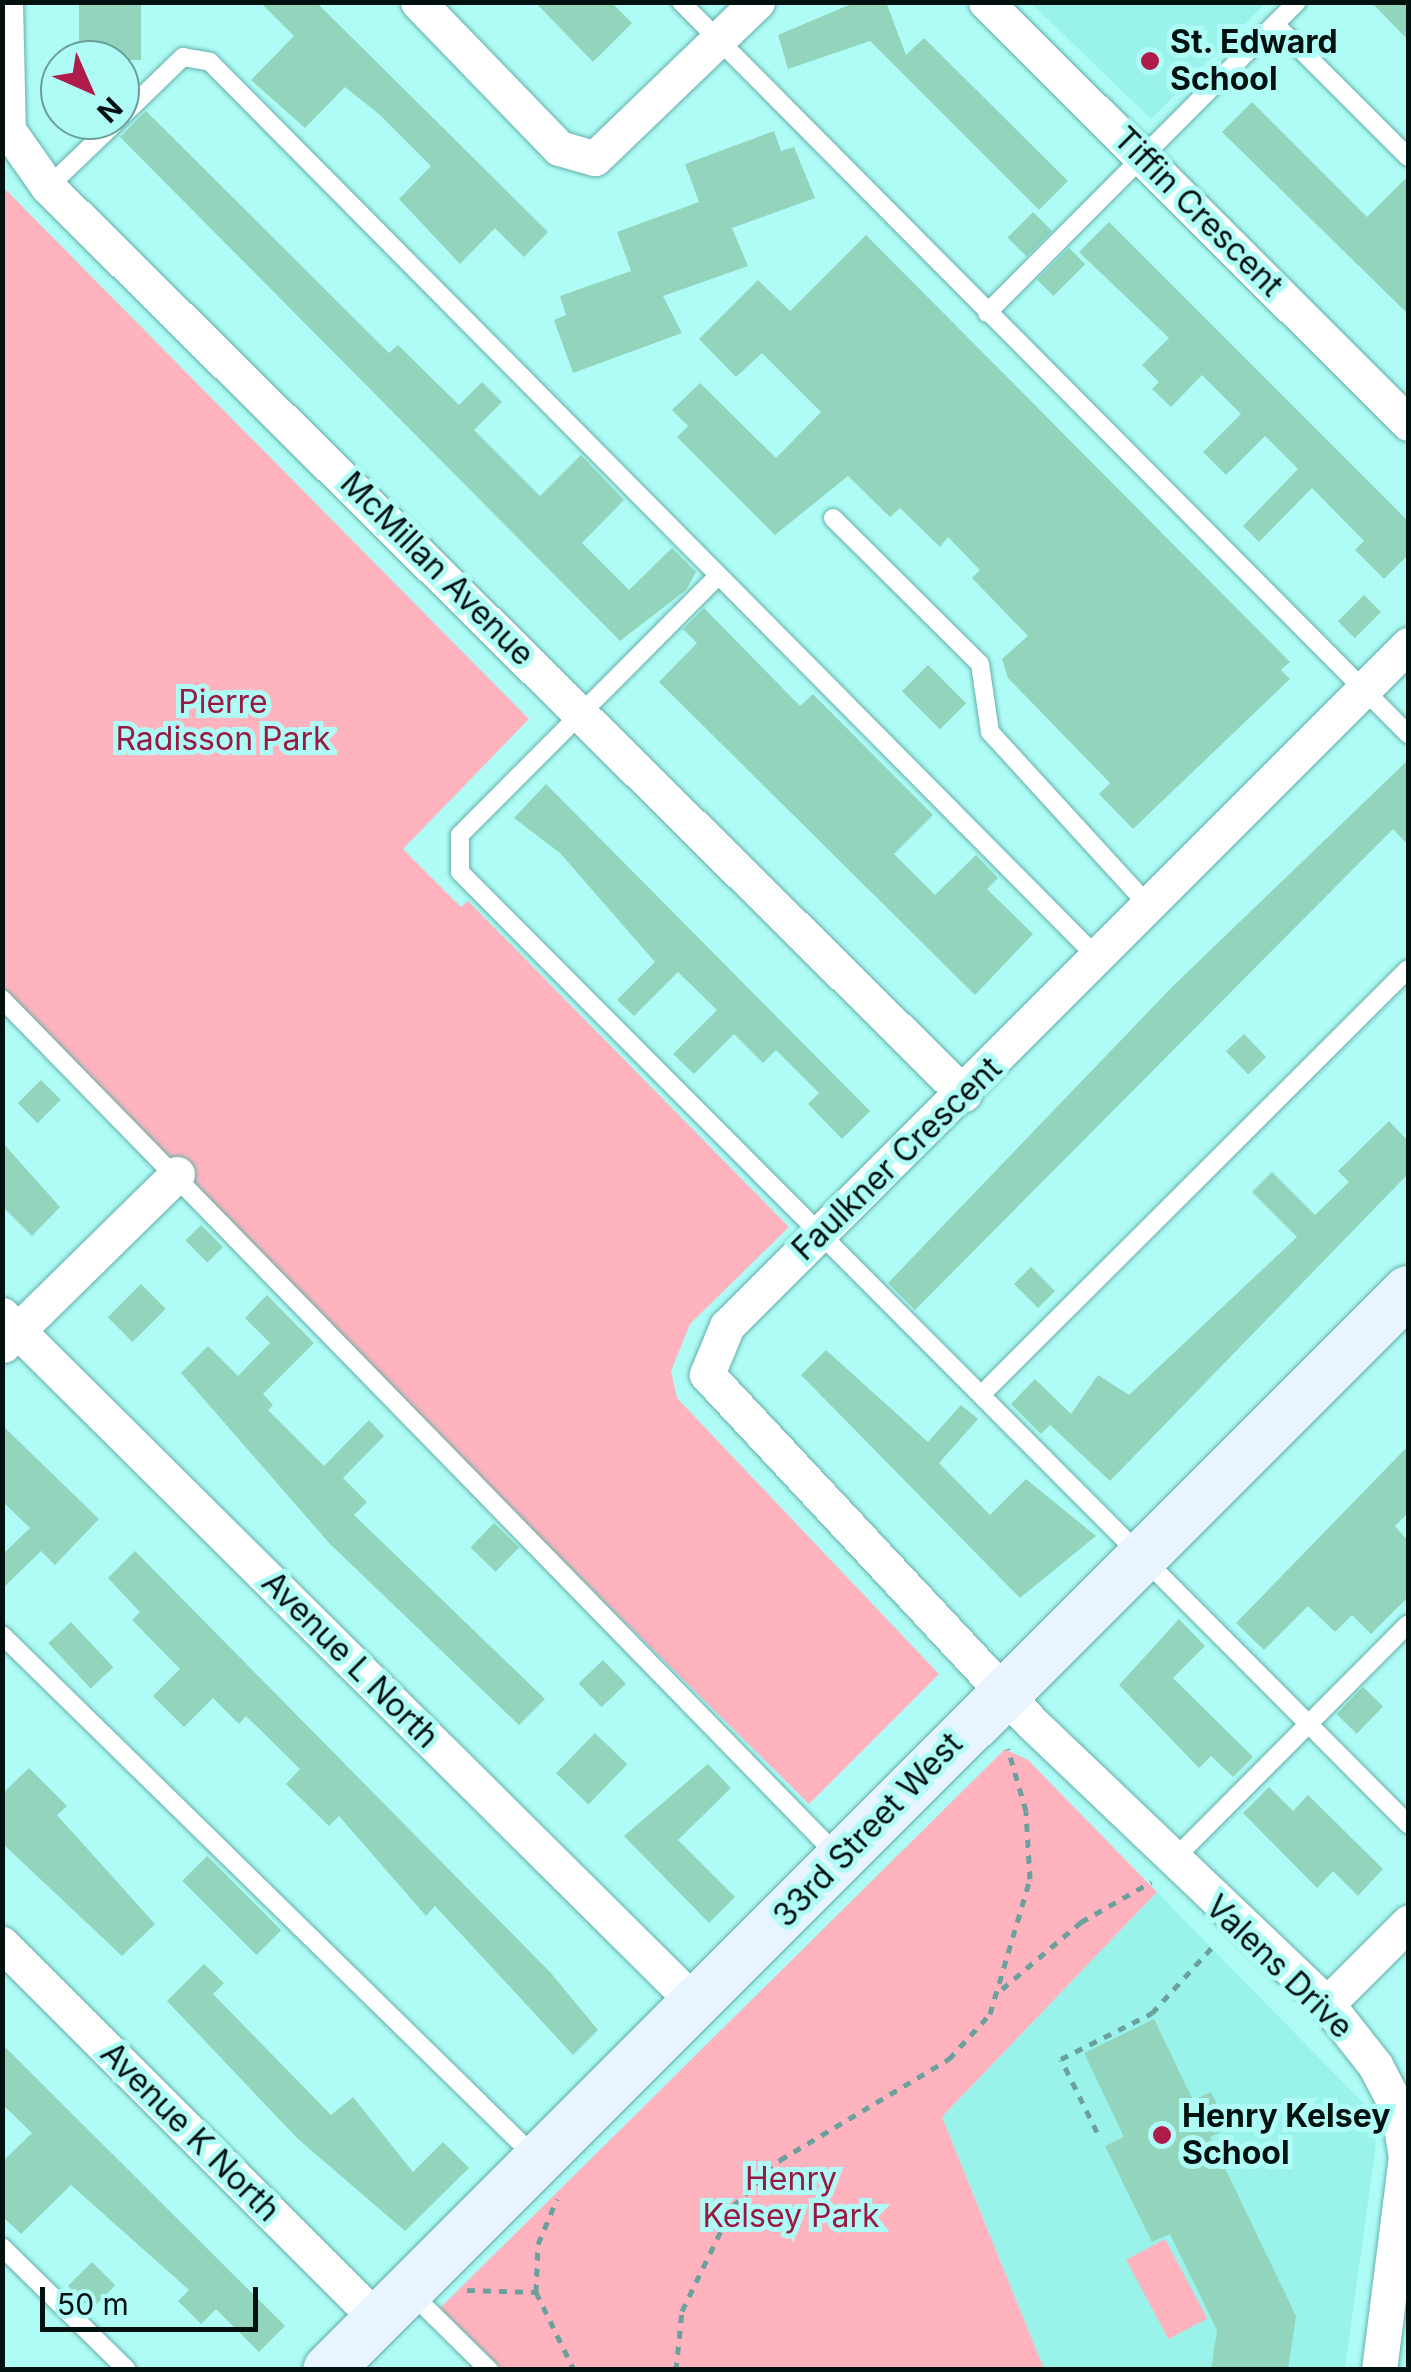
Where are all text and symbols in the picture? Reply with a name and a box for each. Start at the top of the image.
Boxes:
place label: St. Edward School [1170,24,1339,99]
north arrow [40,40,140,140]
marker: St. Edward School [1139,50,1161,72]
text: N [90,90,129,129]
street label: Tiffin Crescent [1105,119,1291,305]
street label: McMillan Avenue [332,464,542,674]
park label: Pierre Radisson Park [115,684,331,759]
street label: Faulkner Crescent [785,1049,1009,1269]
street label: Avenue L North [254,1564,446,1756]
street label: 33rd Street West [766,1725,970,1935]
street label: Valens Drive [1198,1888,1360,2046]
street label: Avenue K North [93,2035,287,2229]
place label: Henry Kelsey School [1182,2098,1390,2173]
marker: Henry Kelsey School [1151,2124,1173,2146]
park label: Henry Kelsey Park [702,2161,880,2236]
scale bar [45,2267,262,2329]
text: 50 m [57,2286,129,2322]

